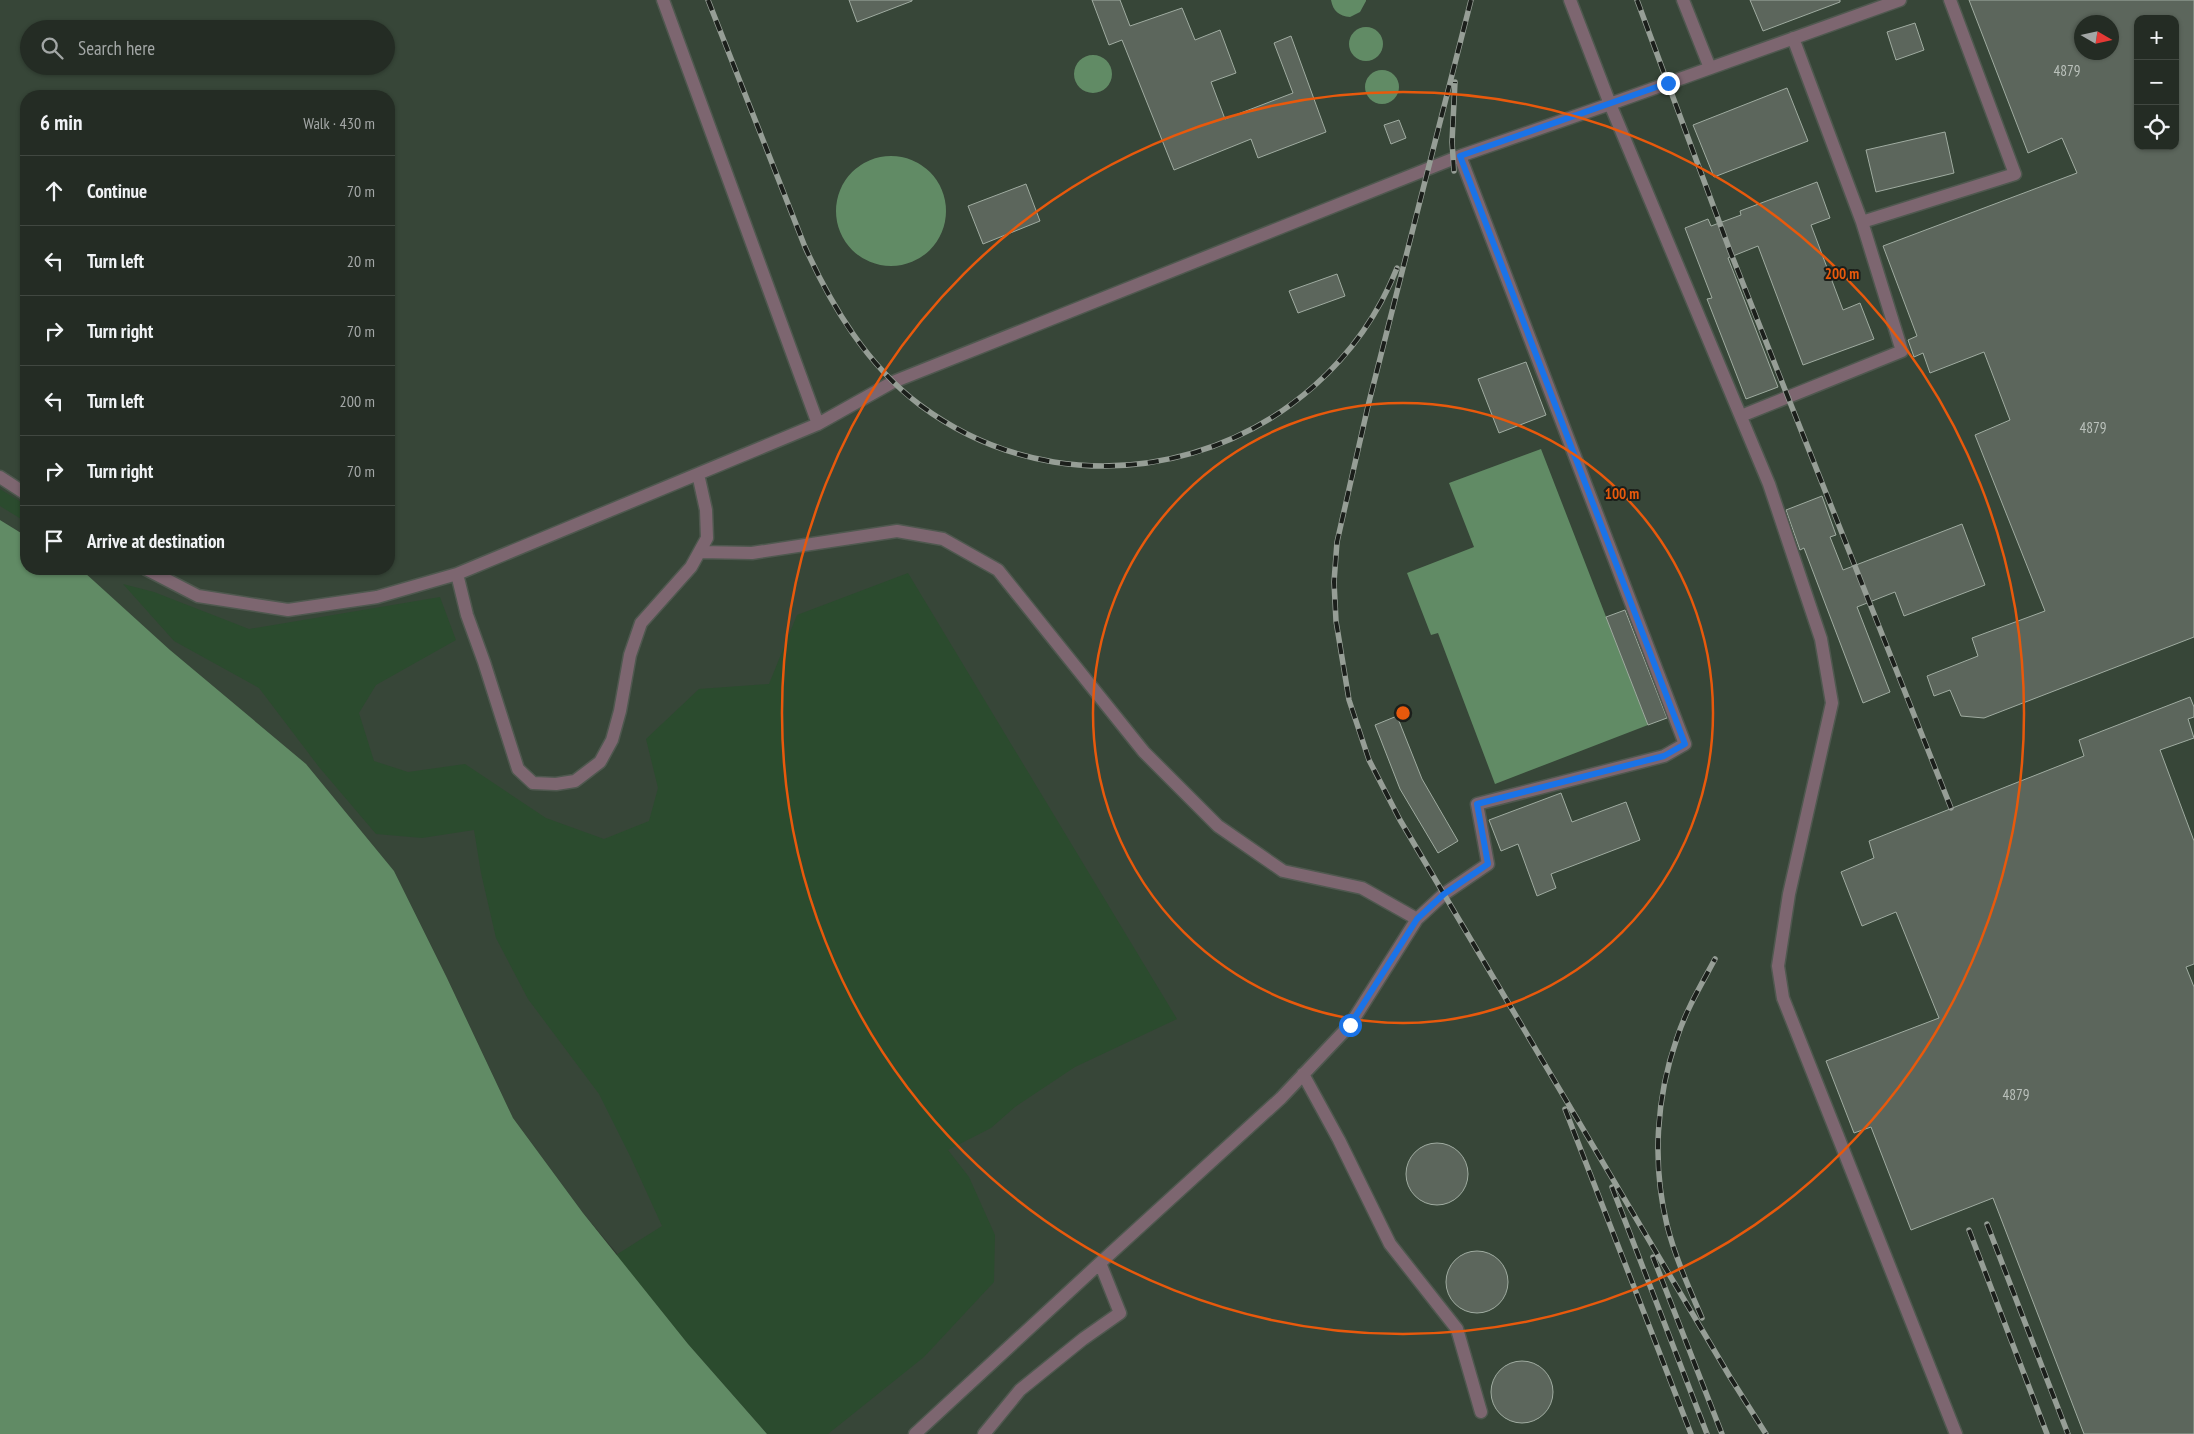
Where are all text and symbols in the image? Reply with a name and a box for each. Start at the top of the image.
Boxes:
north arrow [2074,15,2119,60]
map controls [2134,15,2179,150]
button: + [2134,15,2179,60]
search box [20,20,395,75]
icon: search [38,34,66,62]
text: Search here [78,36,155,60]
button: − [2134,60,2179,105]
house number: 4879 [2053,61,2081,80]
route end [1657,72,1680,95]
button: locate [2134,105,2179,150]
text: 6 min [40,109,82,136]
text: Walk · 430 m [303,113,375,133]
icon: ahead [40,177,68,205]
text: Continue [87,179,147,203]
text: 70 m [347,181,375,201]
icon: left [40,247,68,275]
text: Turn left [87,249,144,273]
text: 20 m [347,251,375,271]
text: 200 m [1825,264,1859,283]
icon: right [40,317,68,345]
text: Turn right [87,319,153,343]
text: 70 m [347,321,375,341]
icon: left [40,387,68,415]
text: Turn left [87,389,144,413]
text: 200 m [340,391,375,411]
house number: 4879 [2079,418,2107,437]
icon: right [40,457,68,485]
text: Turn right [87,459,153,483]
text: 70 m [347,461,375,481]
text: 100 m [1605,484,1639,503]
icon: arrive [40,527,68,555]
text: Arrive at destination [87,529,225,553]
centre of rings [1394,704,1412,722]
route start [1339,1014,1362,1037]
house number: 4879 [2002,1085,2030,1104]

